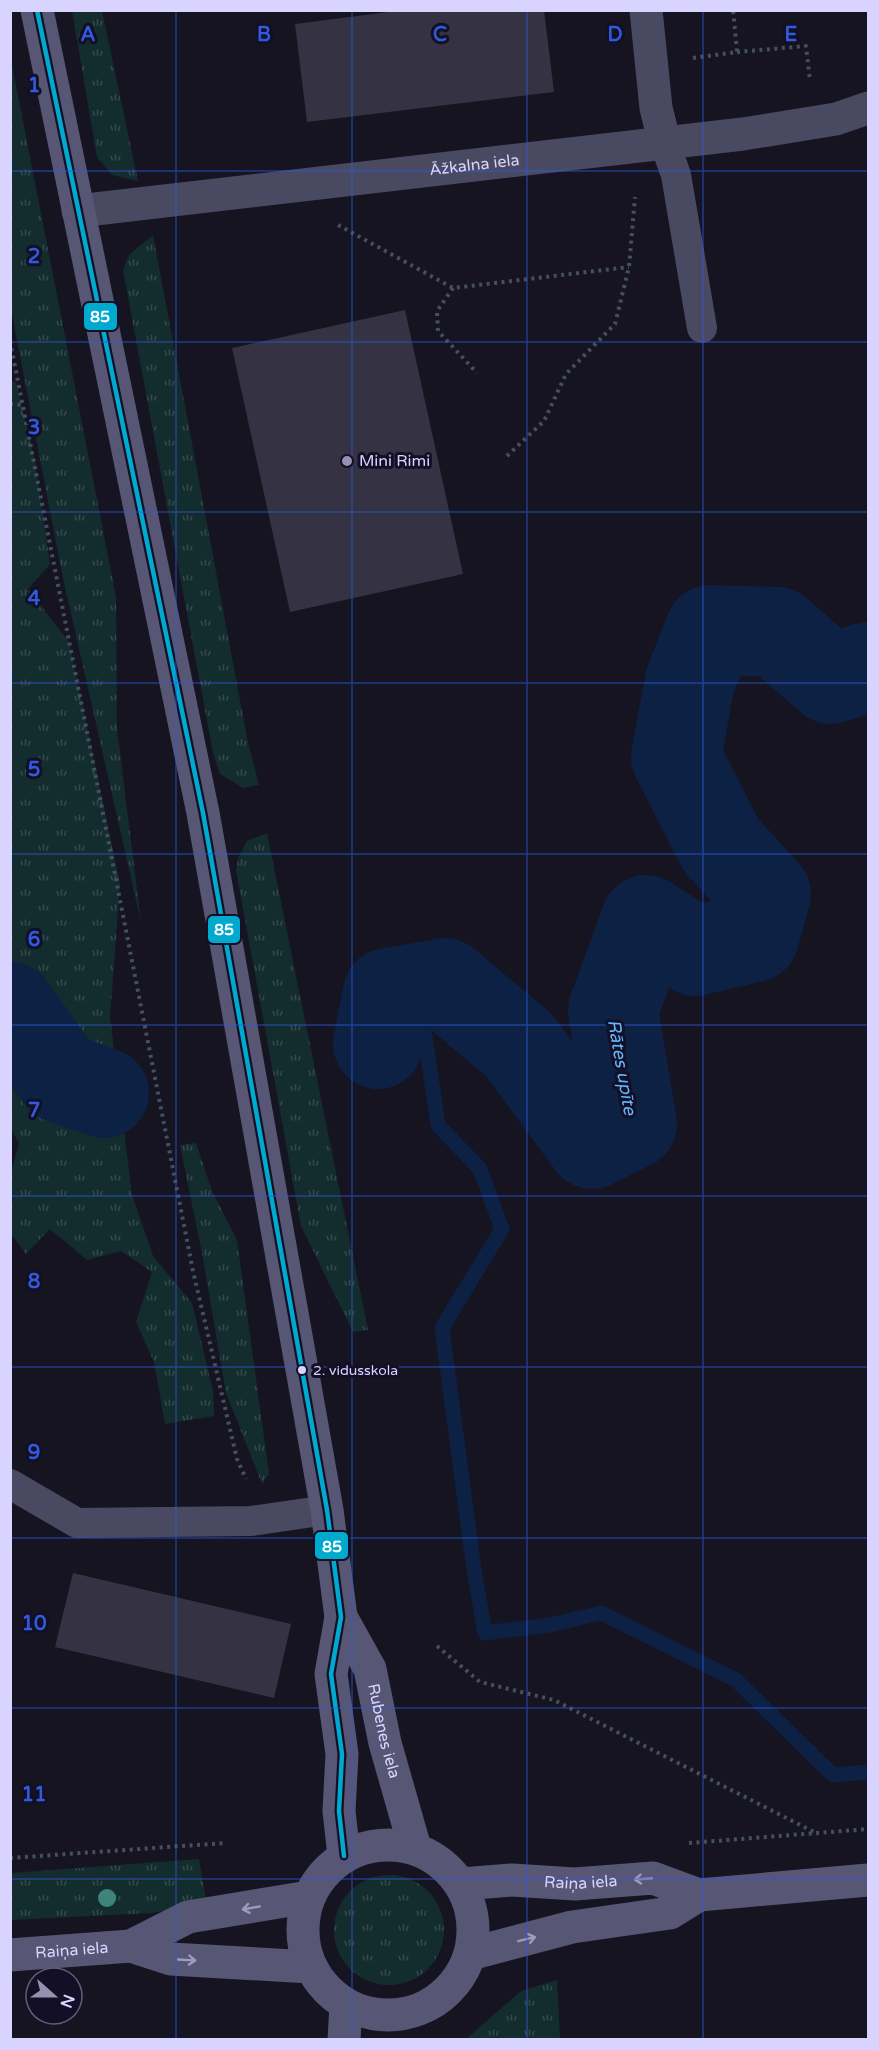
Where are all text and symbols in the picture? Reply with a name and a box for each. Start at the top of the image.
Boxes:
text: A [81,23,96,47]
text: B [257,23,271,47]
text: C [433,23,447,47]
text: D [607,23,623,47]
text: E [785,23,798,47]
text: 1 [28,74,40,98]
street label: Āžkalna iela [428,150,520,180]
text: 2 [28,245,40,269]
line badge: 85 [83,302,118,331]
text: 85 [90,307,110,327]
text: 3 [28,416,40,440]
place label: Mini Rimi [359,451,430,471]
marker: Mini Rimi [340,454,354,468]
text: 4 [28,587,41,611]
text: 5 [28,758,40,782]
line badge: 85 [207,915,241,944]
text: 85 [214,920,234,940]
text: 6 [28,928,40,952]
water label: Rātes upīte [603,1017,641,1117]
text: 7 [28,1099,40,1123]
text: 8 [28,1270,40,1294]
place label: 2. vidusskola [313,1362,398,1379]
marker: 2. vidusskola [296,1364,308,1376]
text: 9 [28,1441,40,1465]
line badge: 85 [314,1531,349,1560]
text: 85 [322,1537,342,1557]
text: 10 [21,1612,47,1636]
street label: Rubenes iela [363,1682,405,1781]
text: 11 [21,1783,47,1807]
street label: Raiņa iela [543,1871,618,1894]
one-way arrow [634,1874,654,1885]
one-way arrow [242,1903,262,1914]
one-way arrow [517,1932,536,1944]
street label: Raiņa iela [35,1938,109,1963]
one-way arrow [177,1955,197,1966]
north arrow [24,1966,84,2026]
text: N [55,1991,79,2011]

